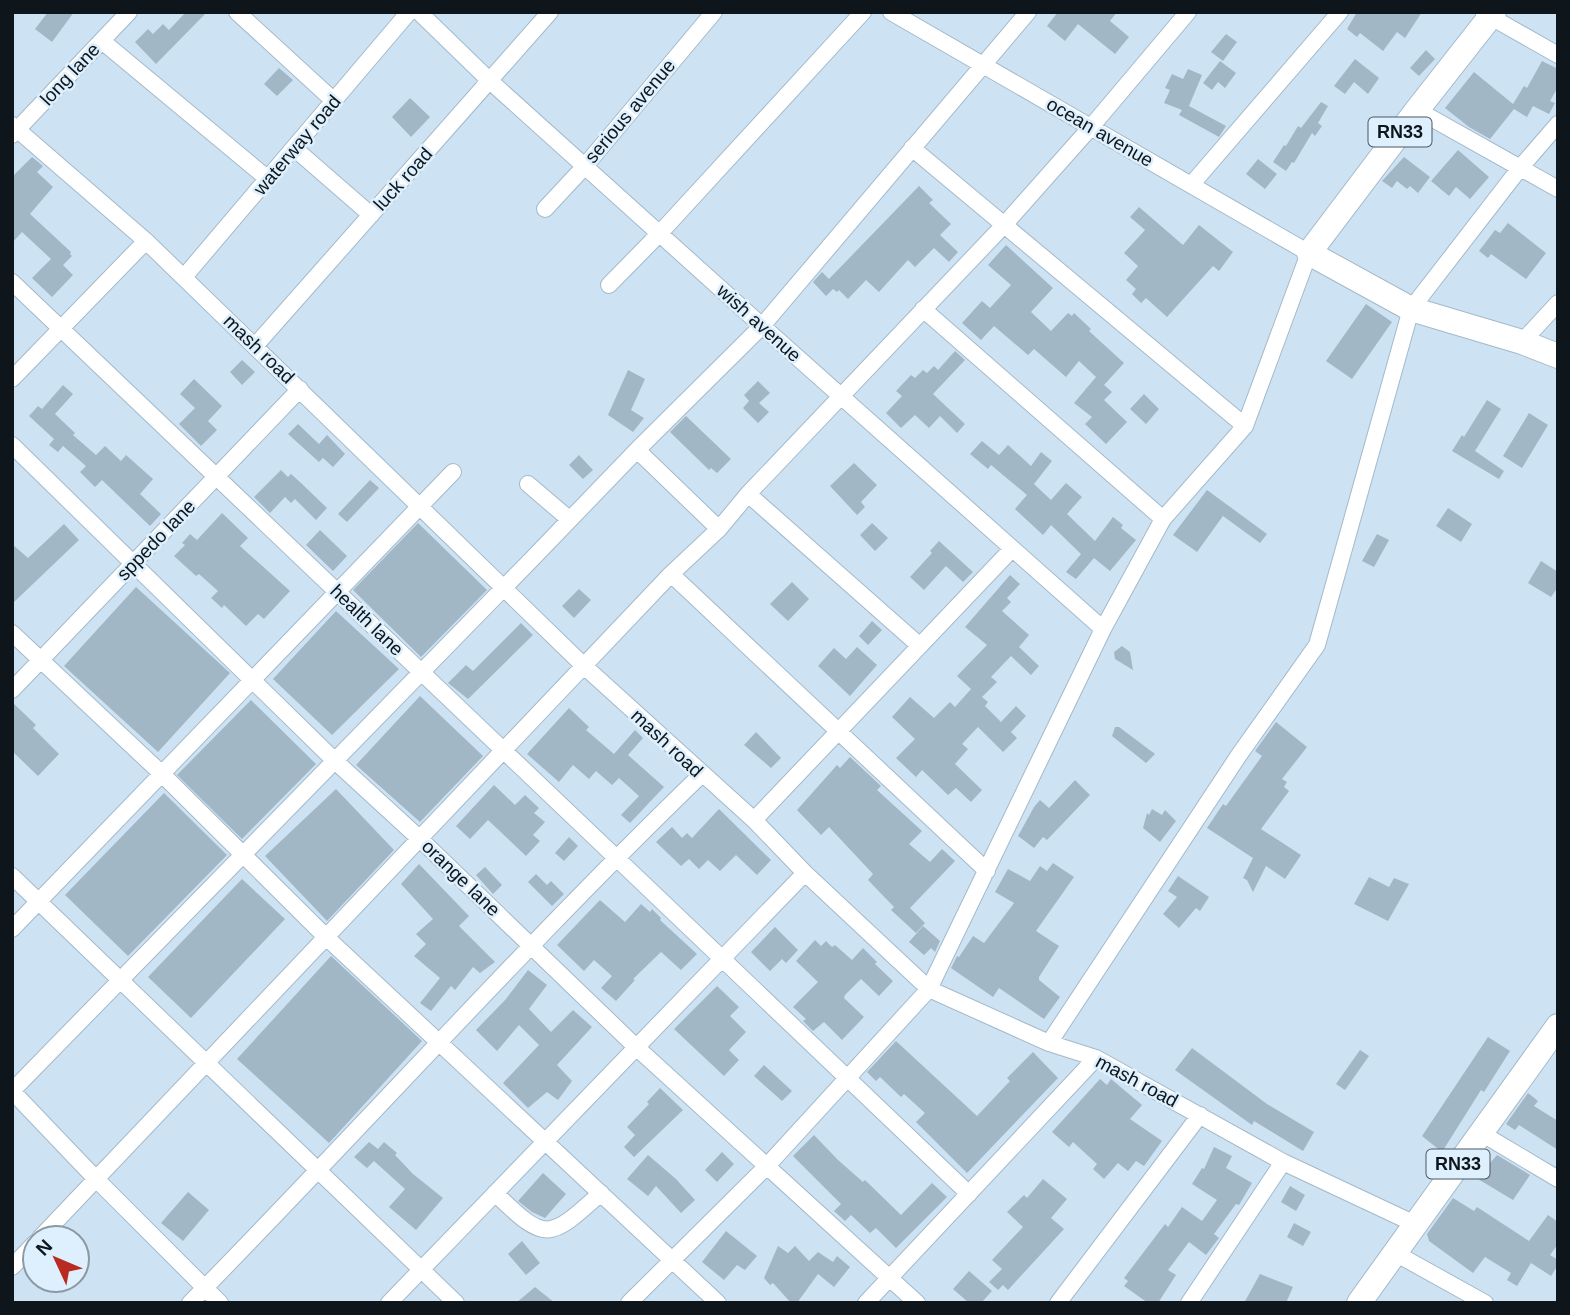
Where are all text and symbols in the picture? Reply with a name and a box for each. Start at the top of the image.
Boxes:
street label: long lane [36,39,104,109]
street label: serious avenue [581,55,679,167]
street label: waterway road [249,91,345,200]
street label: ocean avenue [1043,93,1157,171]
road number: RN33 [1368,118,1432,146]
street label: luck road [369,143,437,215]
street label: wish avenue [712,279,805,366]
street label: mash road [219,310,299,388]
street label: sppedo lane [112,495,200,585]
street label: health lane [326,580,408,660]
street label: mash road [627,705,707,781]
street label: orange lane [418,836,504,920]
street label: mash road [1092,1051,1182,1111]
road number: RN33 [1426,1149,1490,1178]
north arrow [21,1224,91,1294]
text: N [32,1235,56,1260]

